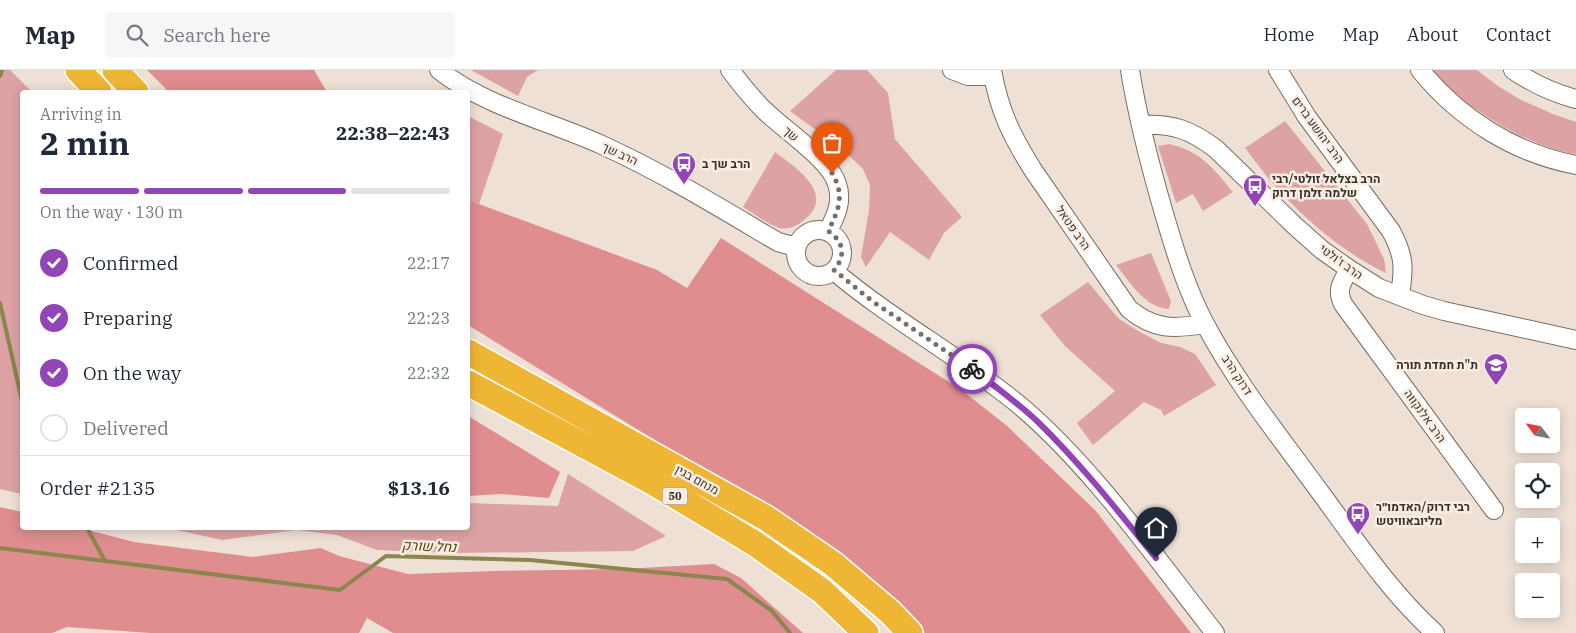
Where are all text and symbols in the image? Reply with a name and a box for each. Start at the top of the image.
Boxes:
search box [105,12,455,57]
text: Map [25,19,75,51]
icon: search [123,21,151,49]
text: Search here [163,23,270,47]
text: Home [1263,23,1315,46]
text: Map [1343,23,1379,46]
text: About [1407,23,1458,46]
text: Contact [1486,23,1551,46]
street label: הרב יהושע ברים [1289,93,1348,166]
text: Arriving in [40,104,122,124]
text: 22:38–22:43 [336,121,450,145]
text: 2 min [40,122,130,164]
pin [811,122,853,173]
street label: שך [781,123,802,144]
icon: bag [818,129,846,157]
street label: הרב שך [600,139,640,168]
bus stop icon: הרב שך ב [671,151,697,185]
place label: הרב שך ב [702,156,751,171]
place label: הרב בצלאל זולטי/רבי שלמה זלמן דרוק [1272,171,1380,200]
bus stop icon: הרב בצלאל זולטי/רבי שלמה זלמן דרוק [1242,173,1268,207]
text: On the way · 130 m [40,202,183,222]
street label: הרב פטאל [1053,203,1094,253]
street label: הרב ז'ולטי [1317,241,1366,282]
icon: check [40,249,68,277]
text: Confirmed [83,251,178,275]
text: 22:17 [407,253,450,273]
icon: check [40,304,68,332]
text: Preparing [83,306,172,330]
text: 22:23 [407,308,450,328]
courier [947,344,997,394]
street label: דרוק הרב [1219,352,1256,398]
school or university icon: ת"ת חמדת תורה [1483,352,1509,386]
icon: bike [958,355,986,383]
place label: ת"ת חמדת תורה [1396,357,1478,372]
icon: check [40,359,68,387]
text: On the way [83,361,181,385]
text: 22:32 [407,363,450,383]
street label: הרב אלנקווה [1401,386,1450,445]
north arrow [1515,408,1560,452]
map controls [1515,408,1560,618]
text: Delivered [83,416,169,440]
street label: מנחם בגין [673,461,722,498]
button: locate [1515,463,1560,508]
text: Order #2135 [40,476,155,500]
text: $13.16 [388,476,450,500]
road number: 50 [662,488,688,504]
place label: רבי דרוק/האדמו״ר מליובאוויטש [1376,499,1470,528]
bus stop icon: רבי דרוק/האדמו״ר מליובאוויטש [1345,501,1371,535]
pin [1135,507,1177,558]
icon: home [1142,514,1170,542]
button: + [1515,518,1560,563]
water label: נחל שורק [401,536,457,556]
button: − [1515,573,1560,618]

